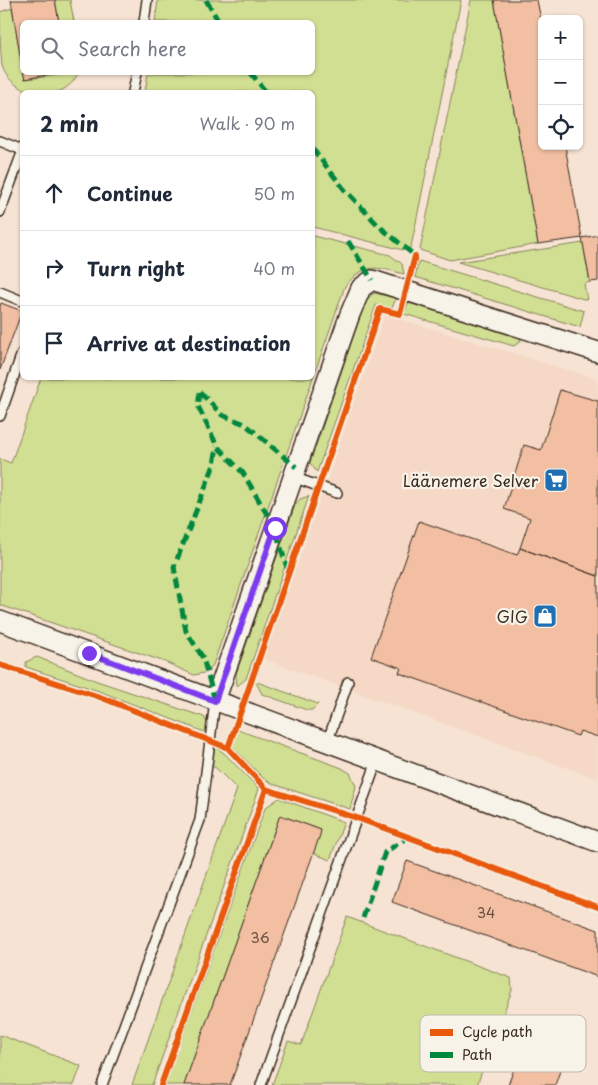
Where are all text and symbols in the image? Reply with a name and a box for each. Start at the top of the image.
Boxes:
map controls [538,15,583,150]
button: + [538,15,583,60]
search box [20,20,315,75]
icon: search [38,34,66,62]
text: Search here [78,34,187,62]
button: − [538,60,583,105]
button: locate [538,105,583,150]
text: 2 min [40,107,99,139]
text: Walk · 90 m [200,111,295,135]
icon: ahead [40,179,68,207]
text: Continue [87,179,173,207]
text: 50 m [254,181,295,205]
icon: right [40,254,68,282]
text: Turn right [87,254,185,282]
text: 40 m [253,256,295,280]
icon: arrive [40,329,68,357]
text: Arrive at destination [87,329,291,357]
supermarket icon: Läänemere Selver [543,467,569,493]
place label: Läänemere Selver [403,468,539,492]
route start [264,517,287,540]
shop icon: GIG [532,603,558,629]
place label: GIG [496,604,528,628]
route end [78,642,101,665]
house number: 34 [477,902,495,923]
house number: 36 [250,927,270,948]
legend [420,1015,586,1072]
text: Cycle path [462,1021,533,1042]
text: Path [462,1044,492,1065]

